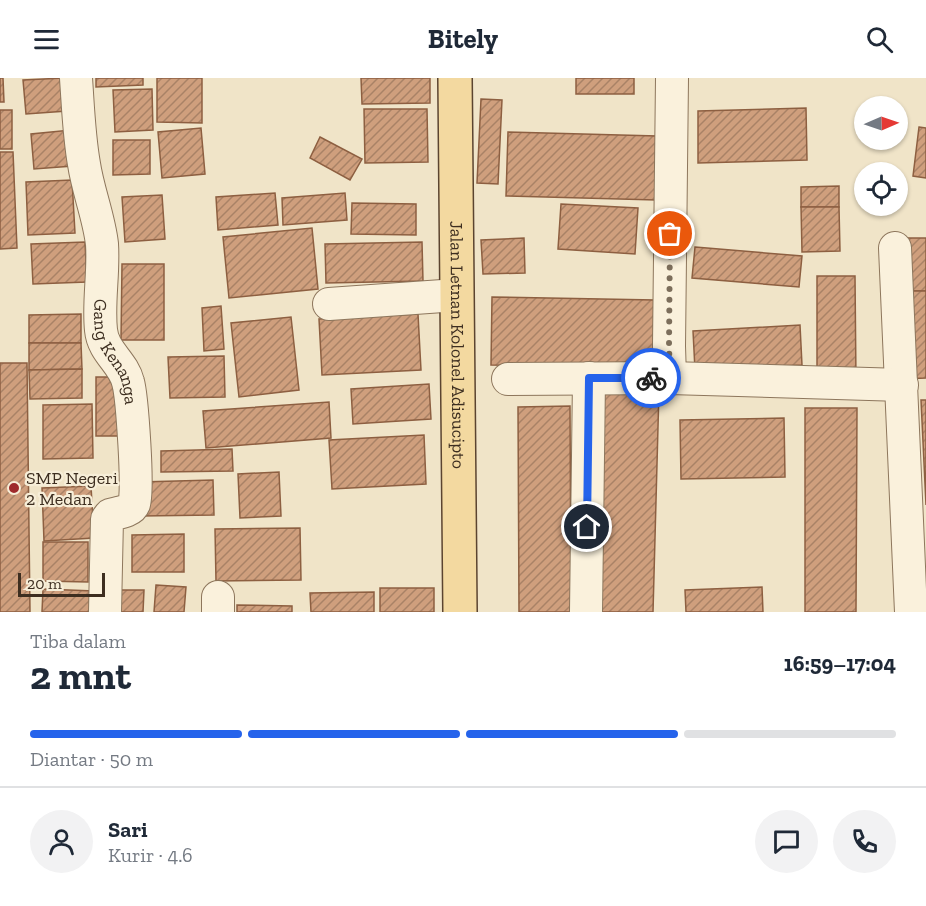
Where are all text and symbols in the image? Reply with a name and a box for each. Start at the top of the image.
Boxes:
icon: menu [30,23,63,56]
text: Bitely [428,23,498,55]
icon: search [863,23,896,56]
north arrow [854,96,908,150]
map controls [854,96,908,216]
button: locate [854,162,908,216]
pin [644,208,695,259]
icon: bag [653,217,686,250]
street label: Jalan Letnan Kolonel Adisucipto [445,221,470,469]
street label: Gang Kenanga [89,299,142,406]
courier [621,348,681,408]
icon: bike [635,362,668,395]
place label: SMP Negeri 2 Medan [26,467,118,510]
marker: SMP Negeri 2 Medan [7,481,21,495]
pin [561,501,612,552]
icon: home [570,510,603,543]
scale bar [18,570,105,598]
text: 20 m [27,574,62,593]
text: Tiba dalam [30,629,126,653]
text: 16:59–17:04 [784,650,896,677]
text: 2 mnt [30,652,131,699]
text: Diantar · 50 m [30,747,153,771]
button: person [30,810,93,873]
button: chat [755,810,818,873]
button: phone [833,810,896,873]
text: Sari [108,816,148,843]
text: Kurir · 4.6 [108,843,193,867]

